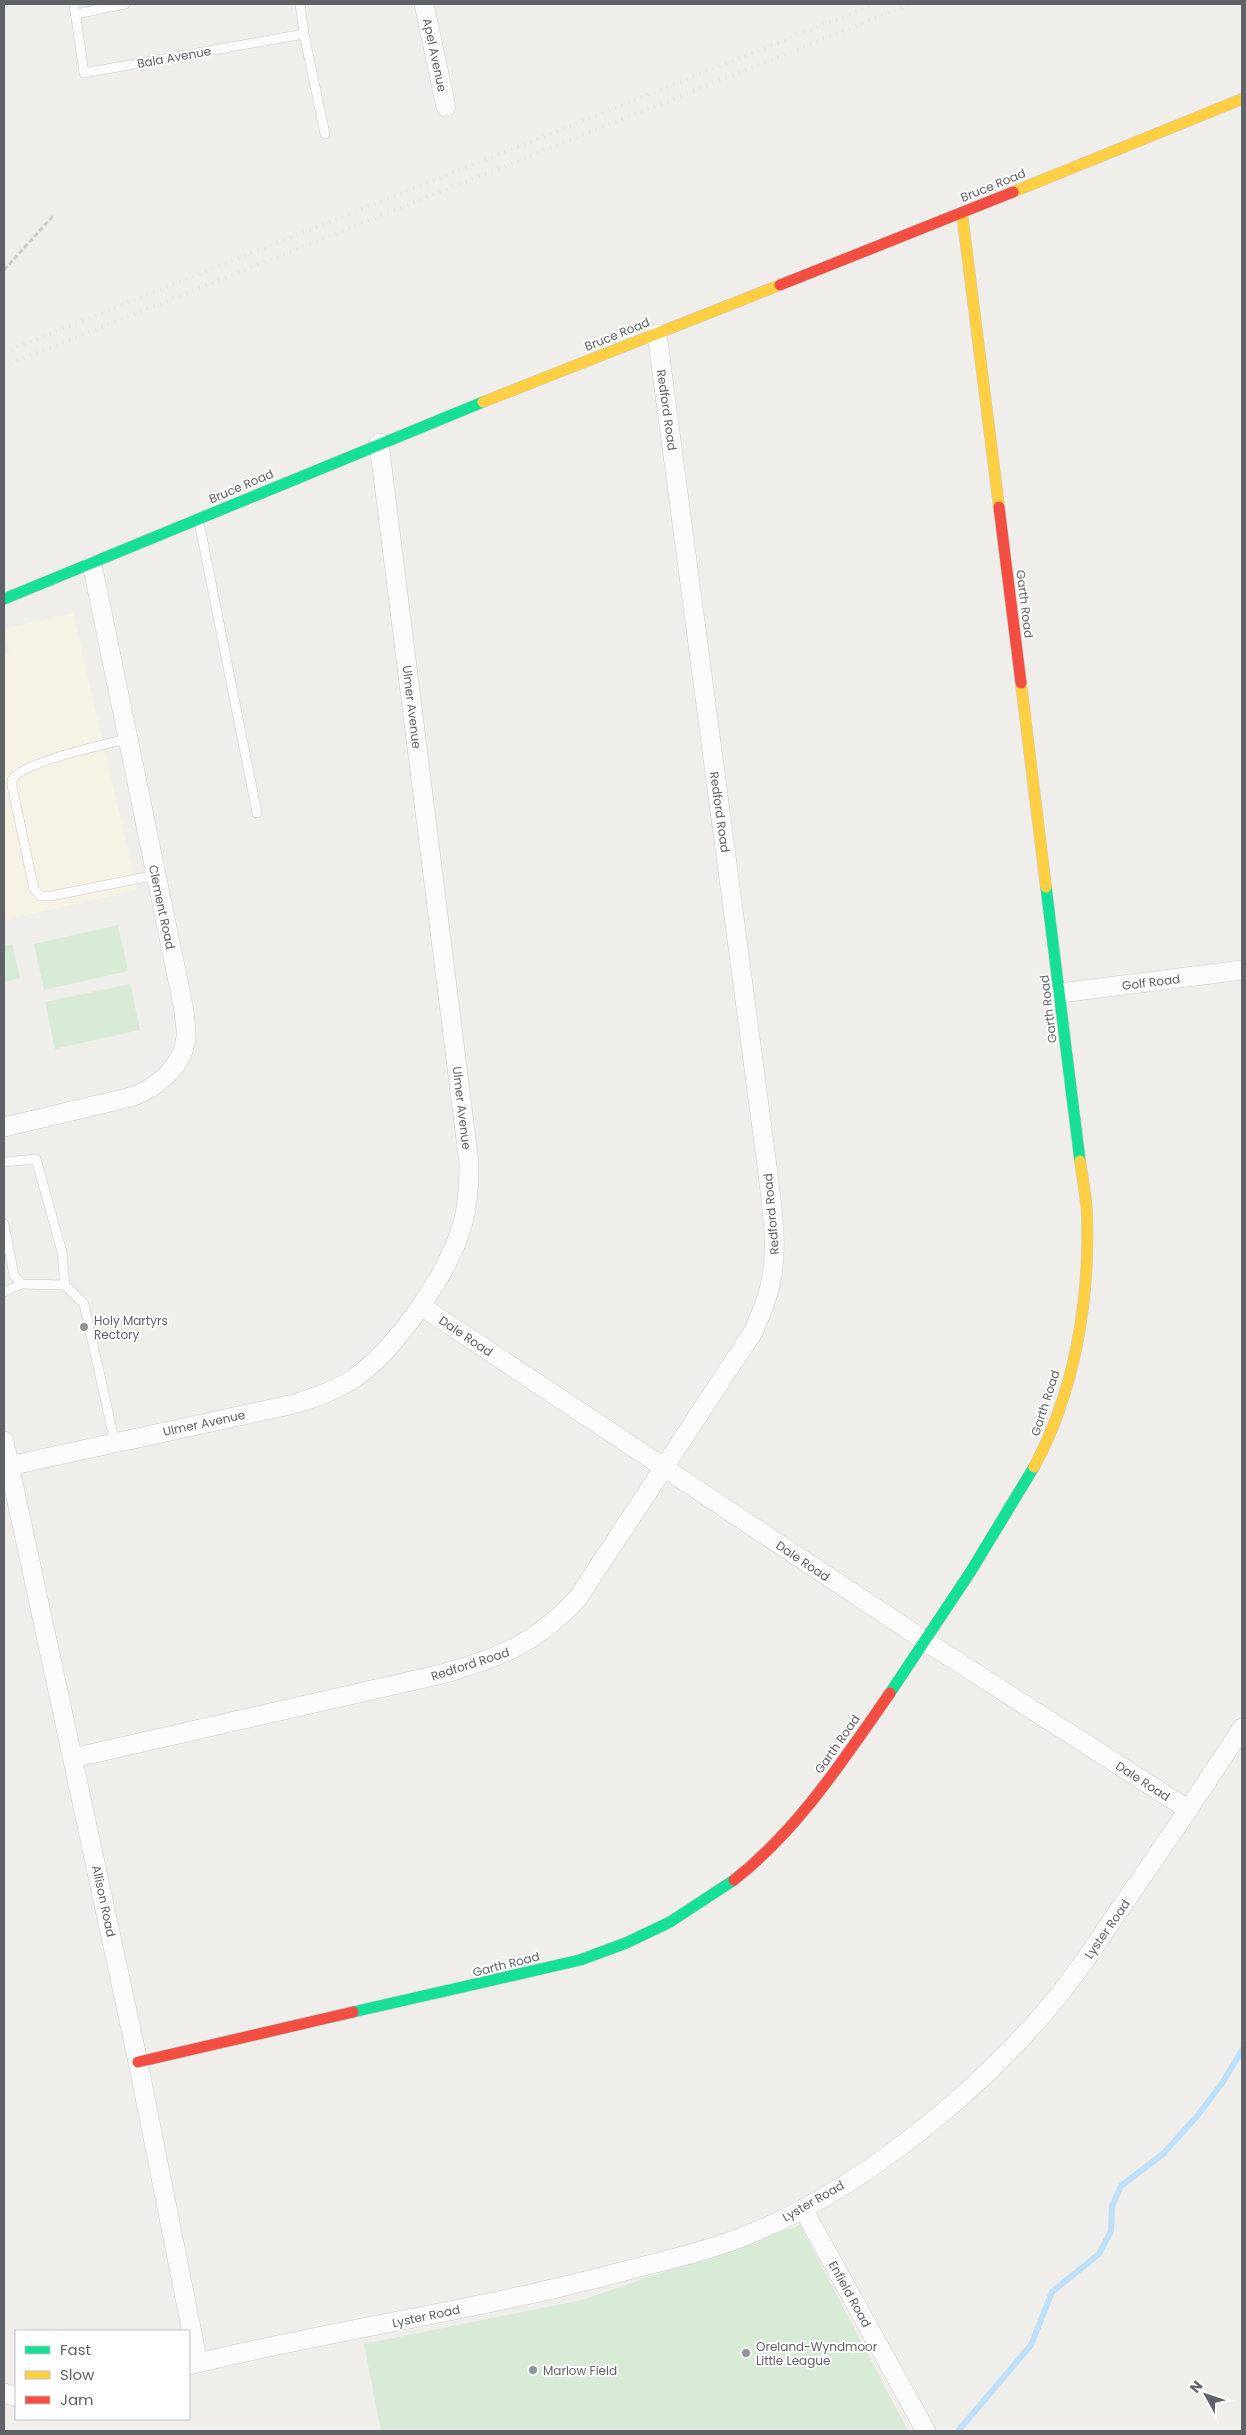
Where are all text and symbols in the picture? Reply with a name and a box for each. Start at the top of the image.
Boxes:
street label: Apel Avenue [419,17,451,93]
street label: Bala Avenue [136,42,212,72]
street label: Bruce Road [958,164,1028,206]
street label: Bruce Road [582,313,652,355]
street label: Redford Road [653,368,681,452]
street label: Bruce Road [206,465,276,507]
street label: Garth Road [1012,569,1038,639]
street label: Ulmer Avenue [398,664,426,750]
street label: Redford Road [706,770,734,854]
street label: Clement Road [145,863,179,951]
street label: Golf Road [1121,970,1181,994]
street label: Garth Road [1035,974,1061,1044]
street label: Ulmer Avenue [448,1065,476,1151]
street label: Redford Road [759,1173,783,1255]
place label: Holy Martyrs Rectory [94,1312,168,1343]
street label: Dale Road [436,1312,496,1360]
marker: Holy Martyrs Rectory [78,1321,90,1333]
street label: Garth Road [1026,1368,1064,1438]
street label: Ulmer Avenue [161,1406,247,1440]
street label: Dale Road [773,1537,833,1585]
street label: Redford Road [429,1643,511,1685]
street label: Garth Road [810,1711,864,1777]
street label: Dale Road [1113,1757,1173,1805]
street label: Allison Road [88,1864,120,1938]
street label: Lyster Road [1080,1896,1134,1962]
street label: Garth Road [471,1947,541,1981]
street label: Lyster Road [779,2176,847,2226]
street label: Enfield Road [825,2258,875,2330]
street label: Lyster Road [391,2301,461,2331]
legend [15,2330,190,2420]
place label: Oreland-Wyndmoor Little League [756,2338,878,2369]
text: Fast [60,2339,91,2360]
marker: Oreland-Wyndmoor Little League [740,2347,752,2359]
place label: Marlow Field [543,2362,617,2379]
text: Slow [60,2364,95,2385]
marker: Marlow Field [527,2364,539,2376]
north arrow [1181,2370,1231,2420]
text: N [1185,2376,1207,2397]
text: Jam [60,2389,94,2410]

